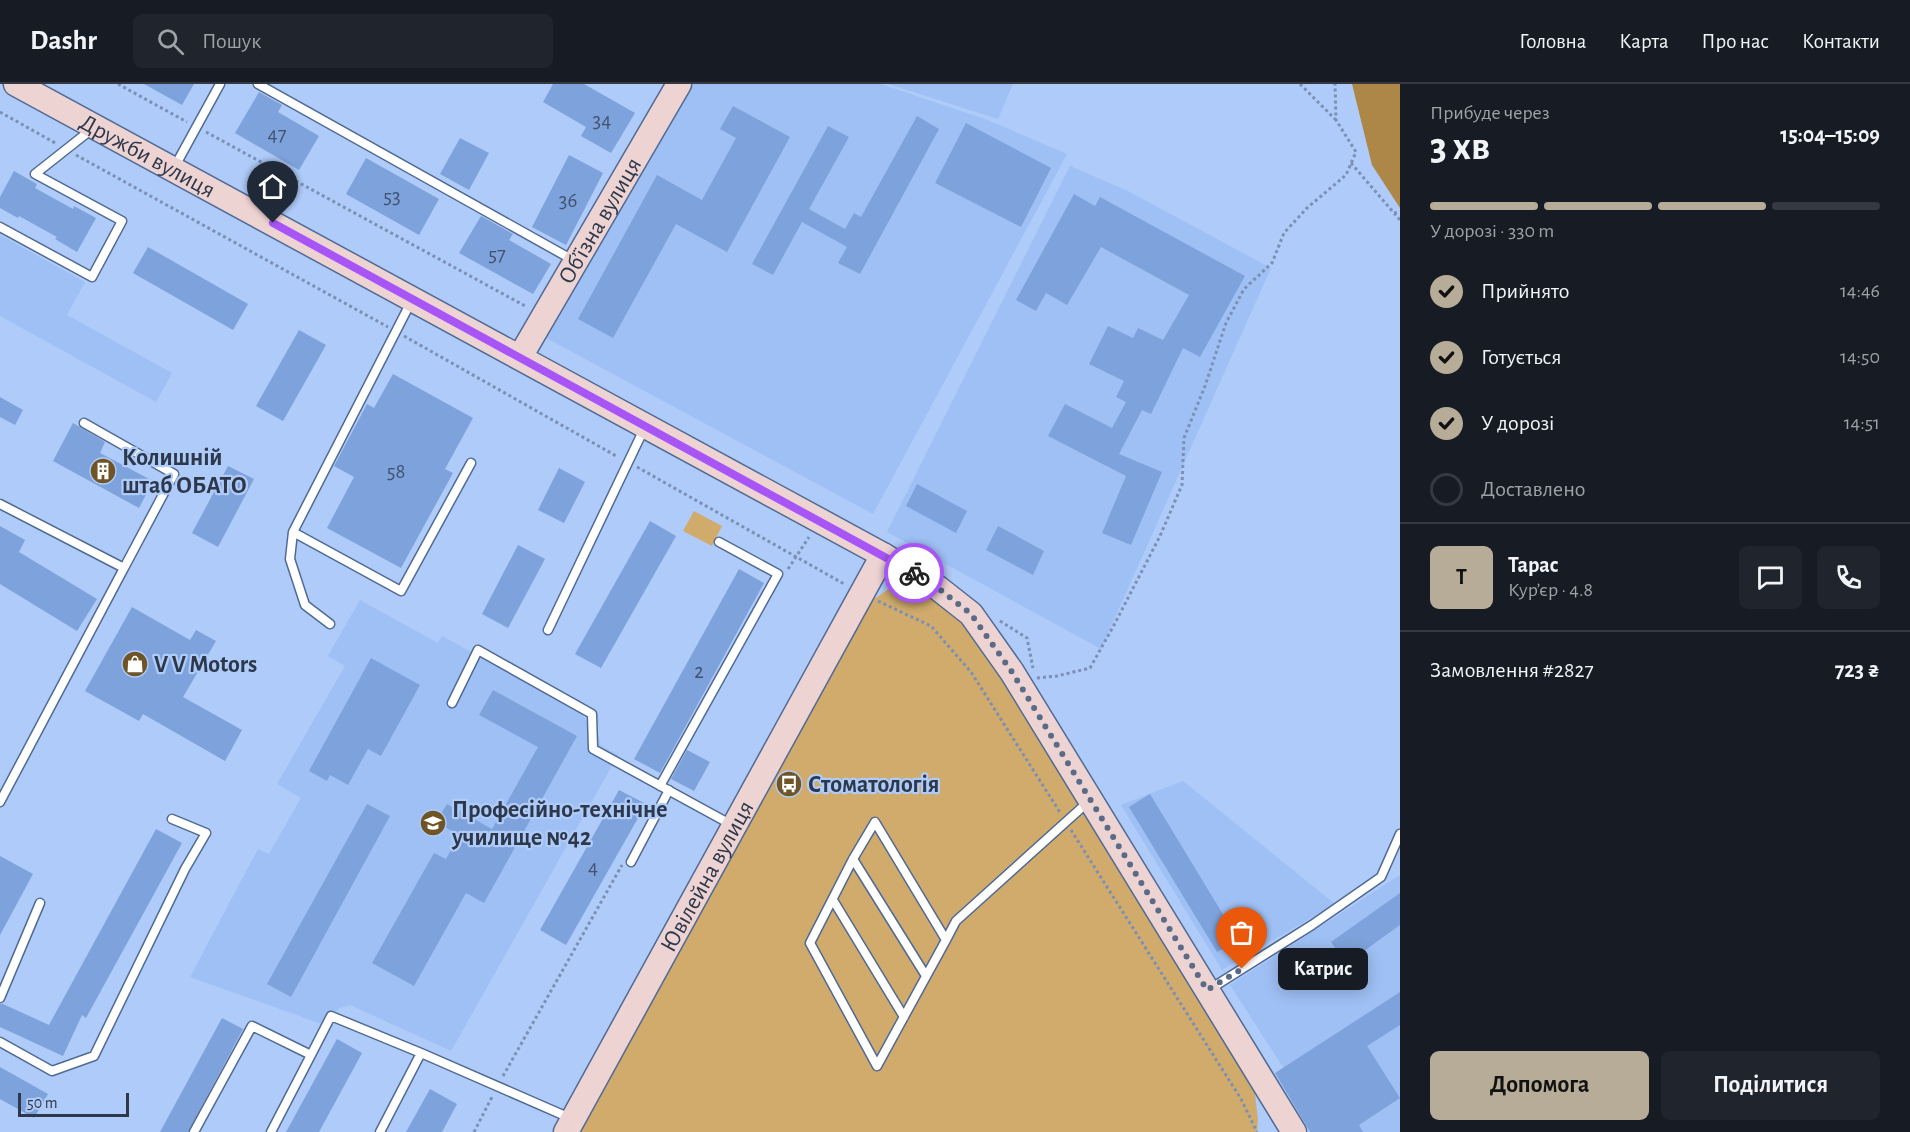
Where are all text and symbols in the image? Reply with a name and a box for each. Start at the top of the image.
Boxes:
search box [133,14,553,68]
icon: search [154,25,187,58]
text: Dashr [30,27,97,55]
text: Пошук [202,30,261,52]
text: Головна [1519,31,1586,52]
text: Карта [1619,31,1669,52]
text: Про нас [1702,31,1769,52]
text: Контакти [1802,31,1880,52]
text: Прибуде через [1430,103,1550,123]
street label: Дружби вулиця [76,110,219,203]
house number: 34 [593,110,611,131]
house number: 47 [268,124,287,145]
text: 15:04–15:09 [1780,124,1880,146]
text: 3 хв [1430,128,1490,167]
street label: Об’їзна вулиця [554,154,646,288]
pin [247,161,298,223]
icon: home [256,170,289,203]
house number: 53 [383,186,401,207]
house number: 36 [559,190,577,211]
text: У дорозі · 330 m [1430,221,1554,241]
house number: 57 [488,244,506,265]
icon: check [1430,275,1463,308]
text: Прийнято [1481,280,1569,302]
text: 14:46 [1840,281,1880,301]
icon: check [1430,341,1463,374]
text: Готується [1481,346,1562,368]
text: 14:50 [1840,347,1880,367]
icon: check [1430,407,1463,440]
text: У дорозі [1481,412,1554,434]
text: 14:51 [1844,413,1880,433]
place label: Колишній штаб ОБАТО [122,446,247,498]
building icon: Колишній штаб ОБАТО [88,456,118,486]
house number: 58 [387,461,405,482]
text: Доставлено [1481,478,1586,500]
courier [884,543,944,603]
button: chat [1739,546,1802,609]
button: phone [1817,546,1880,609]
text: Тарас [1508,554,1559,576]
icon: bike [898,557,931,590]
text: Т [1456,566,1467,588]
text: Кур’єр · 4.8 [1508,580,1593,600]
shop icon: V V Motors [120,649,150,679]
place label: V V Motors [154,653,257,677]
text: Замовлення #2827 [1430,659,1594,681]
text: 723 ₴ [1835,659,1880,681]
house number: 2 [694,661,704,682]
bus stop icon: Стоматологія [774,769,804,799]
place label: Стоматологія [808,773,939,797]
street label: Ювілейна вулиця [656,797,759,956]
place label: Професійно-технічне училище №42 [451,798,668,850]
school or university icon: Професійно-технічне училище №42 [418,808,448,838]
house number: 4 [588,857,598,878]
pin [1216,907,1267,969]
icon: bag [1225,916,1258,949]
callout: Катрис [1278,948,1368,990]
text: Катрис [1294,959,1352,979]
button: Допомога [1430,1051,1649,1120]
button: Поділитися [1661,1051,1880,1120]
scale bar [18,1090,129,1118]
text: 50 m [27,1095,58,1111]

